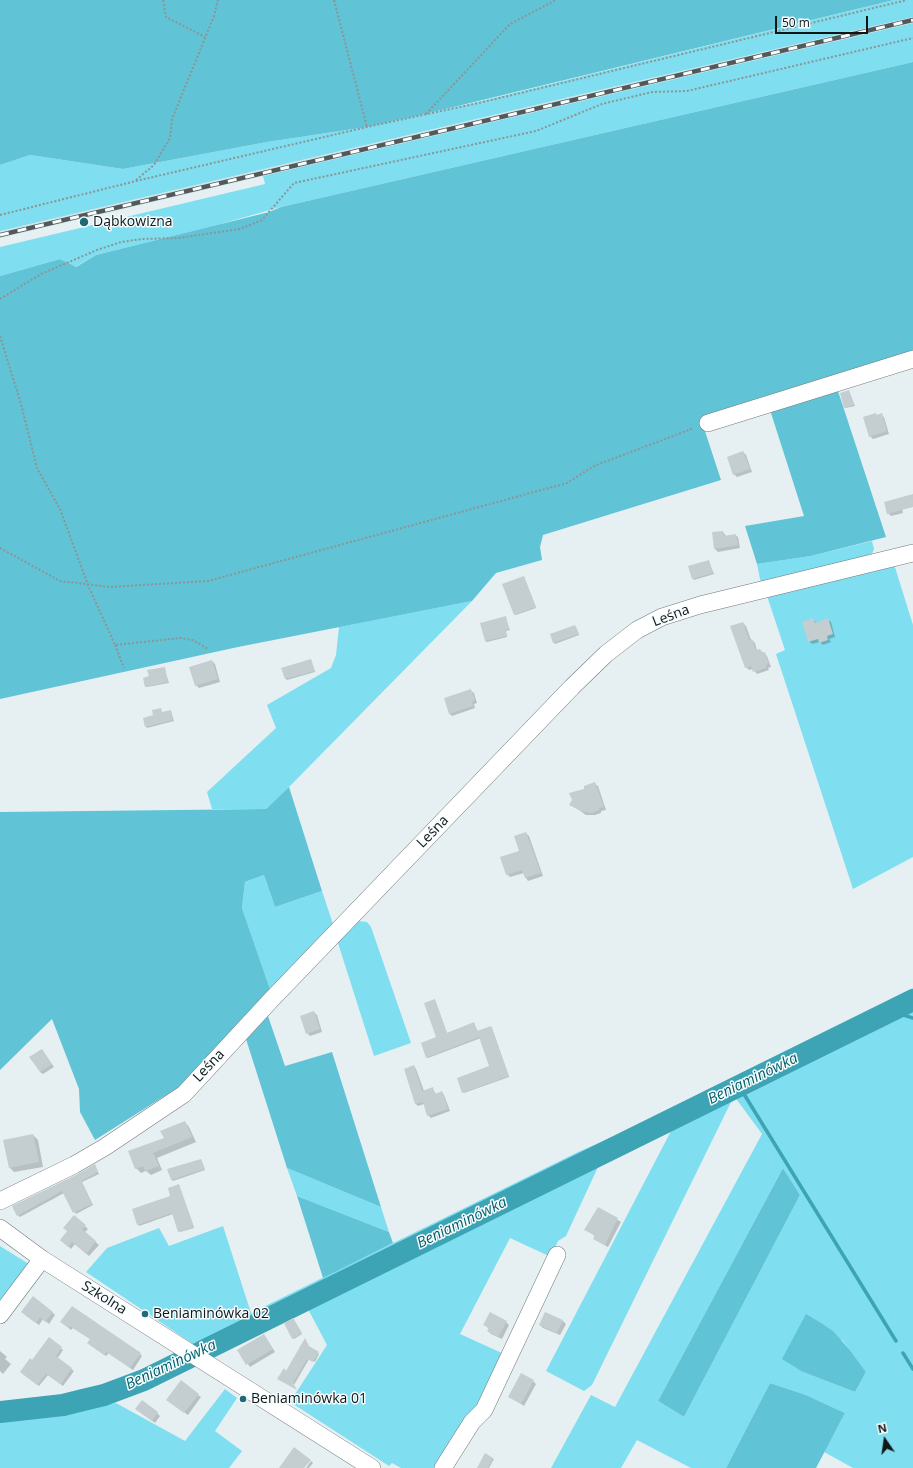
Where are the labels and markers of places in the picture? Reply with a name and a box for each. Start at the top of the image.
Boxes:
place label: Dąbkowizna [93,214,173,230]
marker: Dąbkowizna [78,216,90,228]
place label: Beniaminówka 02 [153,1306,269,1322]
marker: Beniaminówka 02 [140,1309,150,1319]
place label: Beniaminówka 01 [251,1391,367,1407]
marker: Beniaminówka 01 [238,1394,248,1404]

